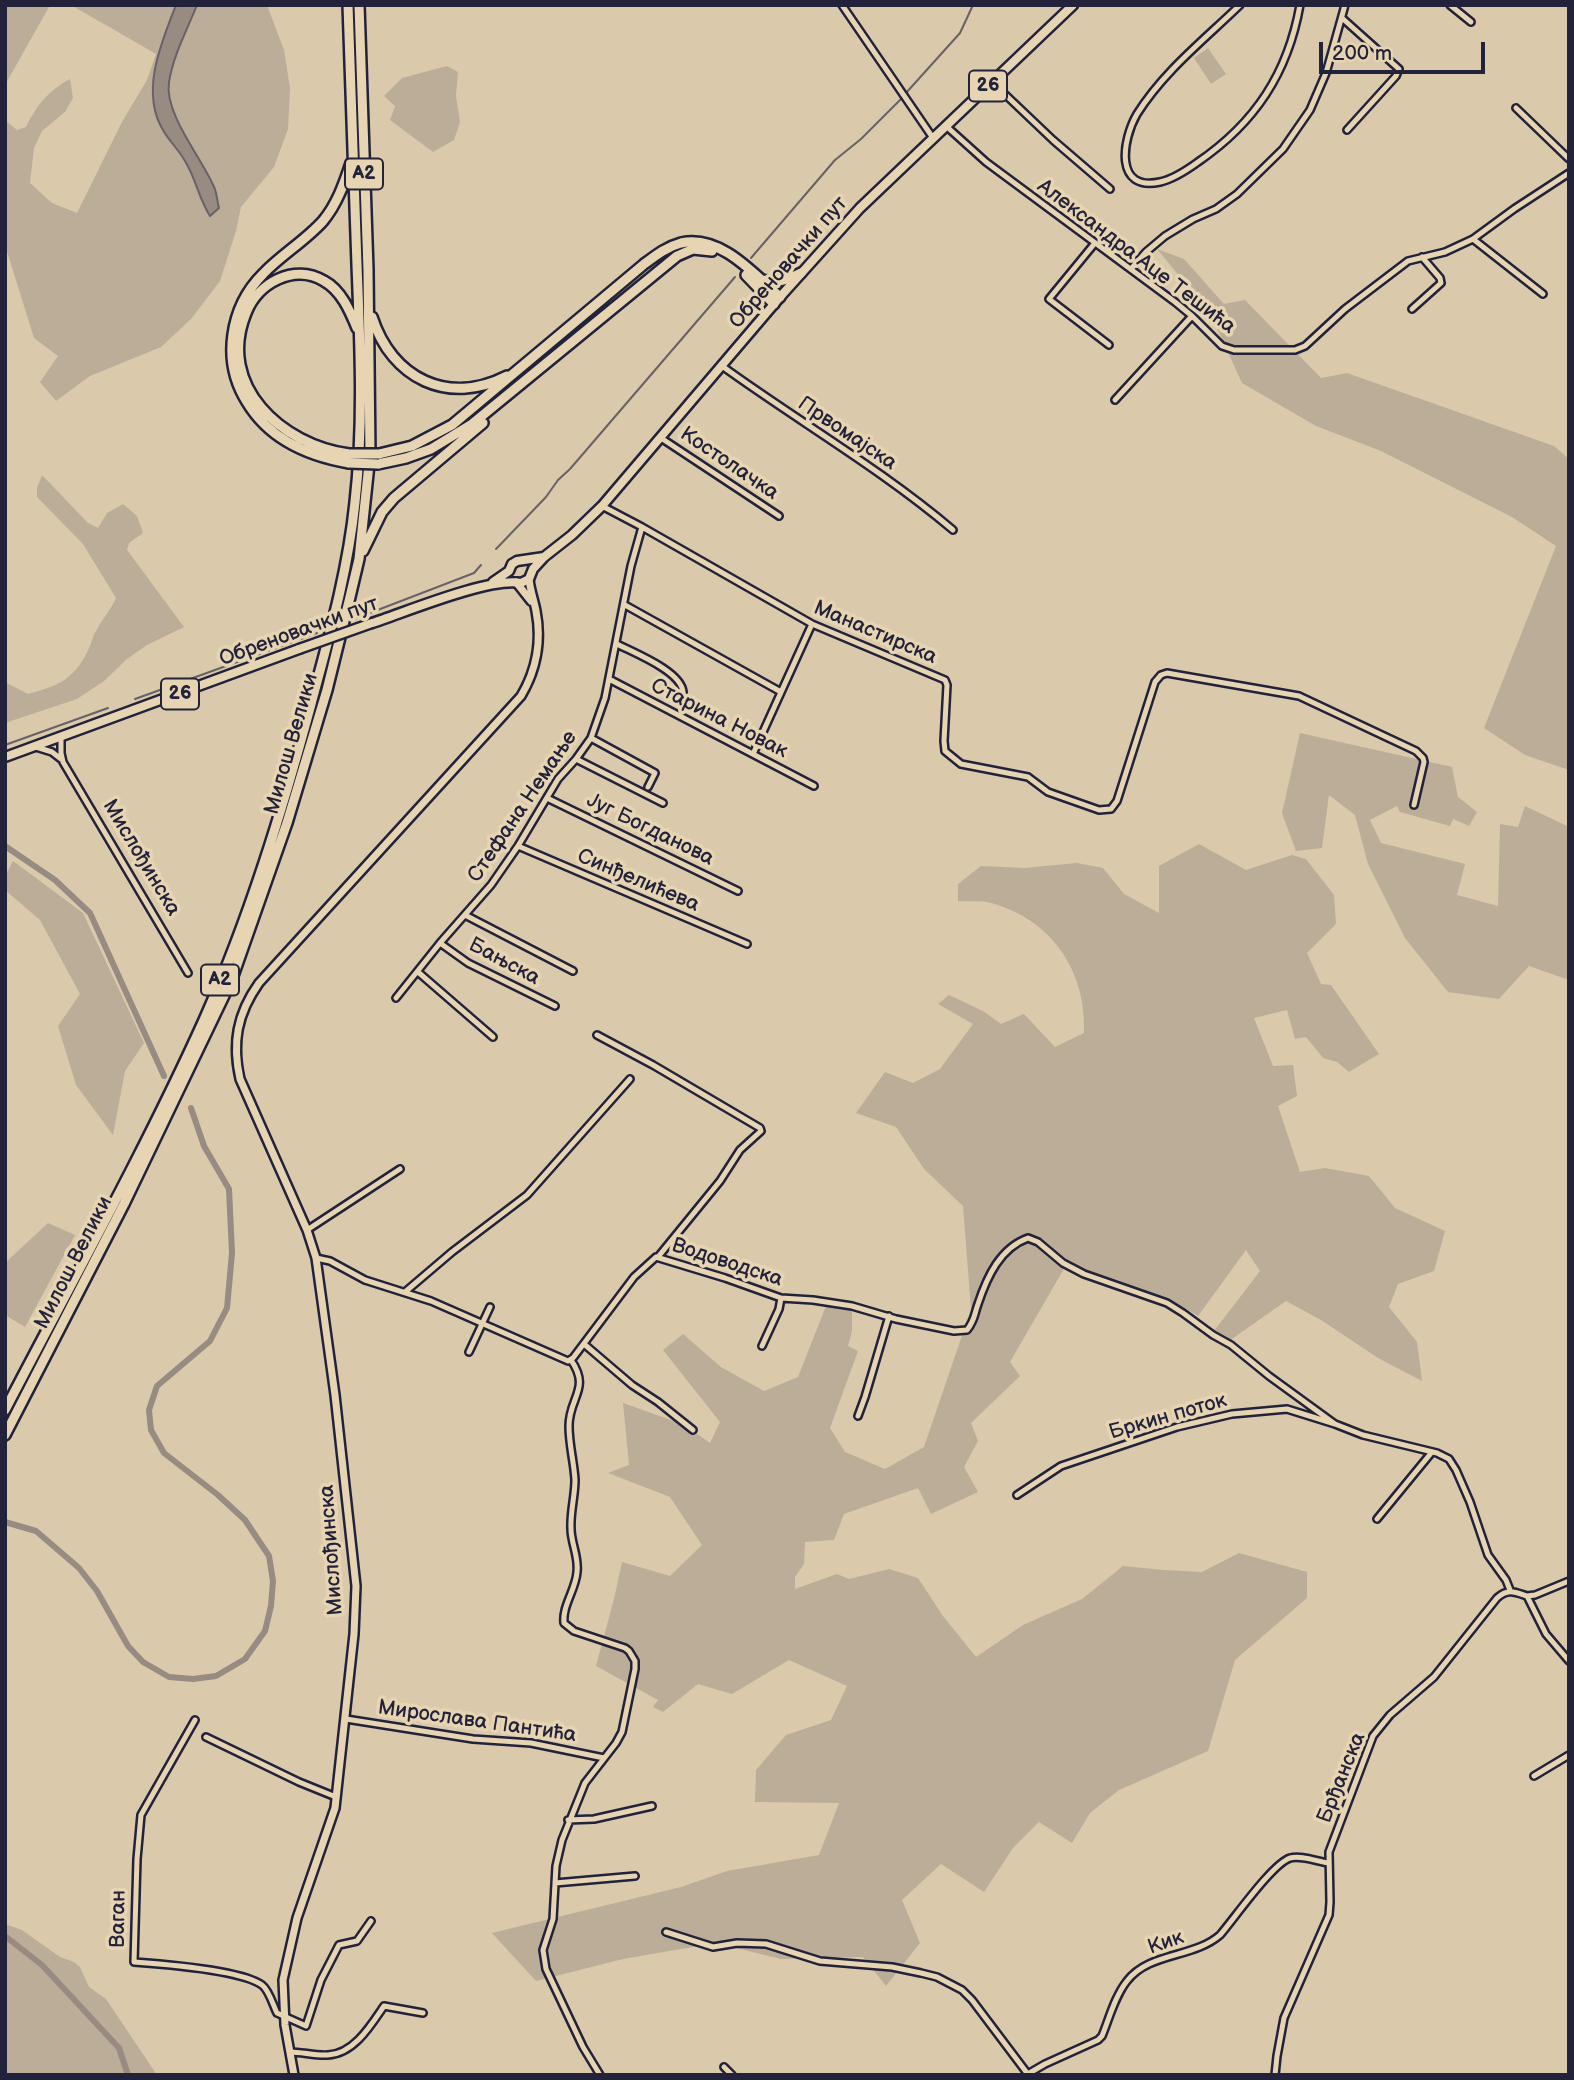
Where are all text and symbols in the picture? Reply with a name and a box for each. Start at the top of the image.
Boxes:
scale bar [1322,28,1488,72]
text: 200 m [1332,41,1392,66]
road number: 26 [969,71,1007,102]
road number: A2 [345,158,383,190]
street label: Александра Аце Тешића [1032,174,1240,340]
street label: Обреновачки пут [725,192,853,334]
street label: Првомајска [793,392,901,476]
street label: Костолачка [675,422,783,506]
street label: Обреновачки пут [216,592,382,672]
street label: Манастирска [810,596,940,670]
street label: Милош Велики [260,671,324,817]
street label: Старина Новак [646,674,792,764]
road number: 26 [161,678,199,709]
street label: Стефана Немање [463,726,583,888]
street label: Југ Богданова [582,788,718,872]
street label: Мислођинска [96,795,186,921]
street label: Синђелићева [573,844,703,918]
street label: Бањска [464,933,544,991]
road number: A2 [201,964,239,996]
street label: Милош Велики [30,1192,118,1334]
street label: Водоводска [668,1233,786,1293]
street label: Бркин поток [1106,1388,1230,1446]
street label: Мислођинска [315,1484,349,1616]
street label: Мирослава Пантића [376,1696,578,1748]
street label: Брђанска [1312,1729,1372,1827]
street label: Ваган [106,1890,132,1948]
street label: Кик [1145,1925,1187,1961]

